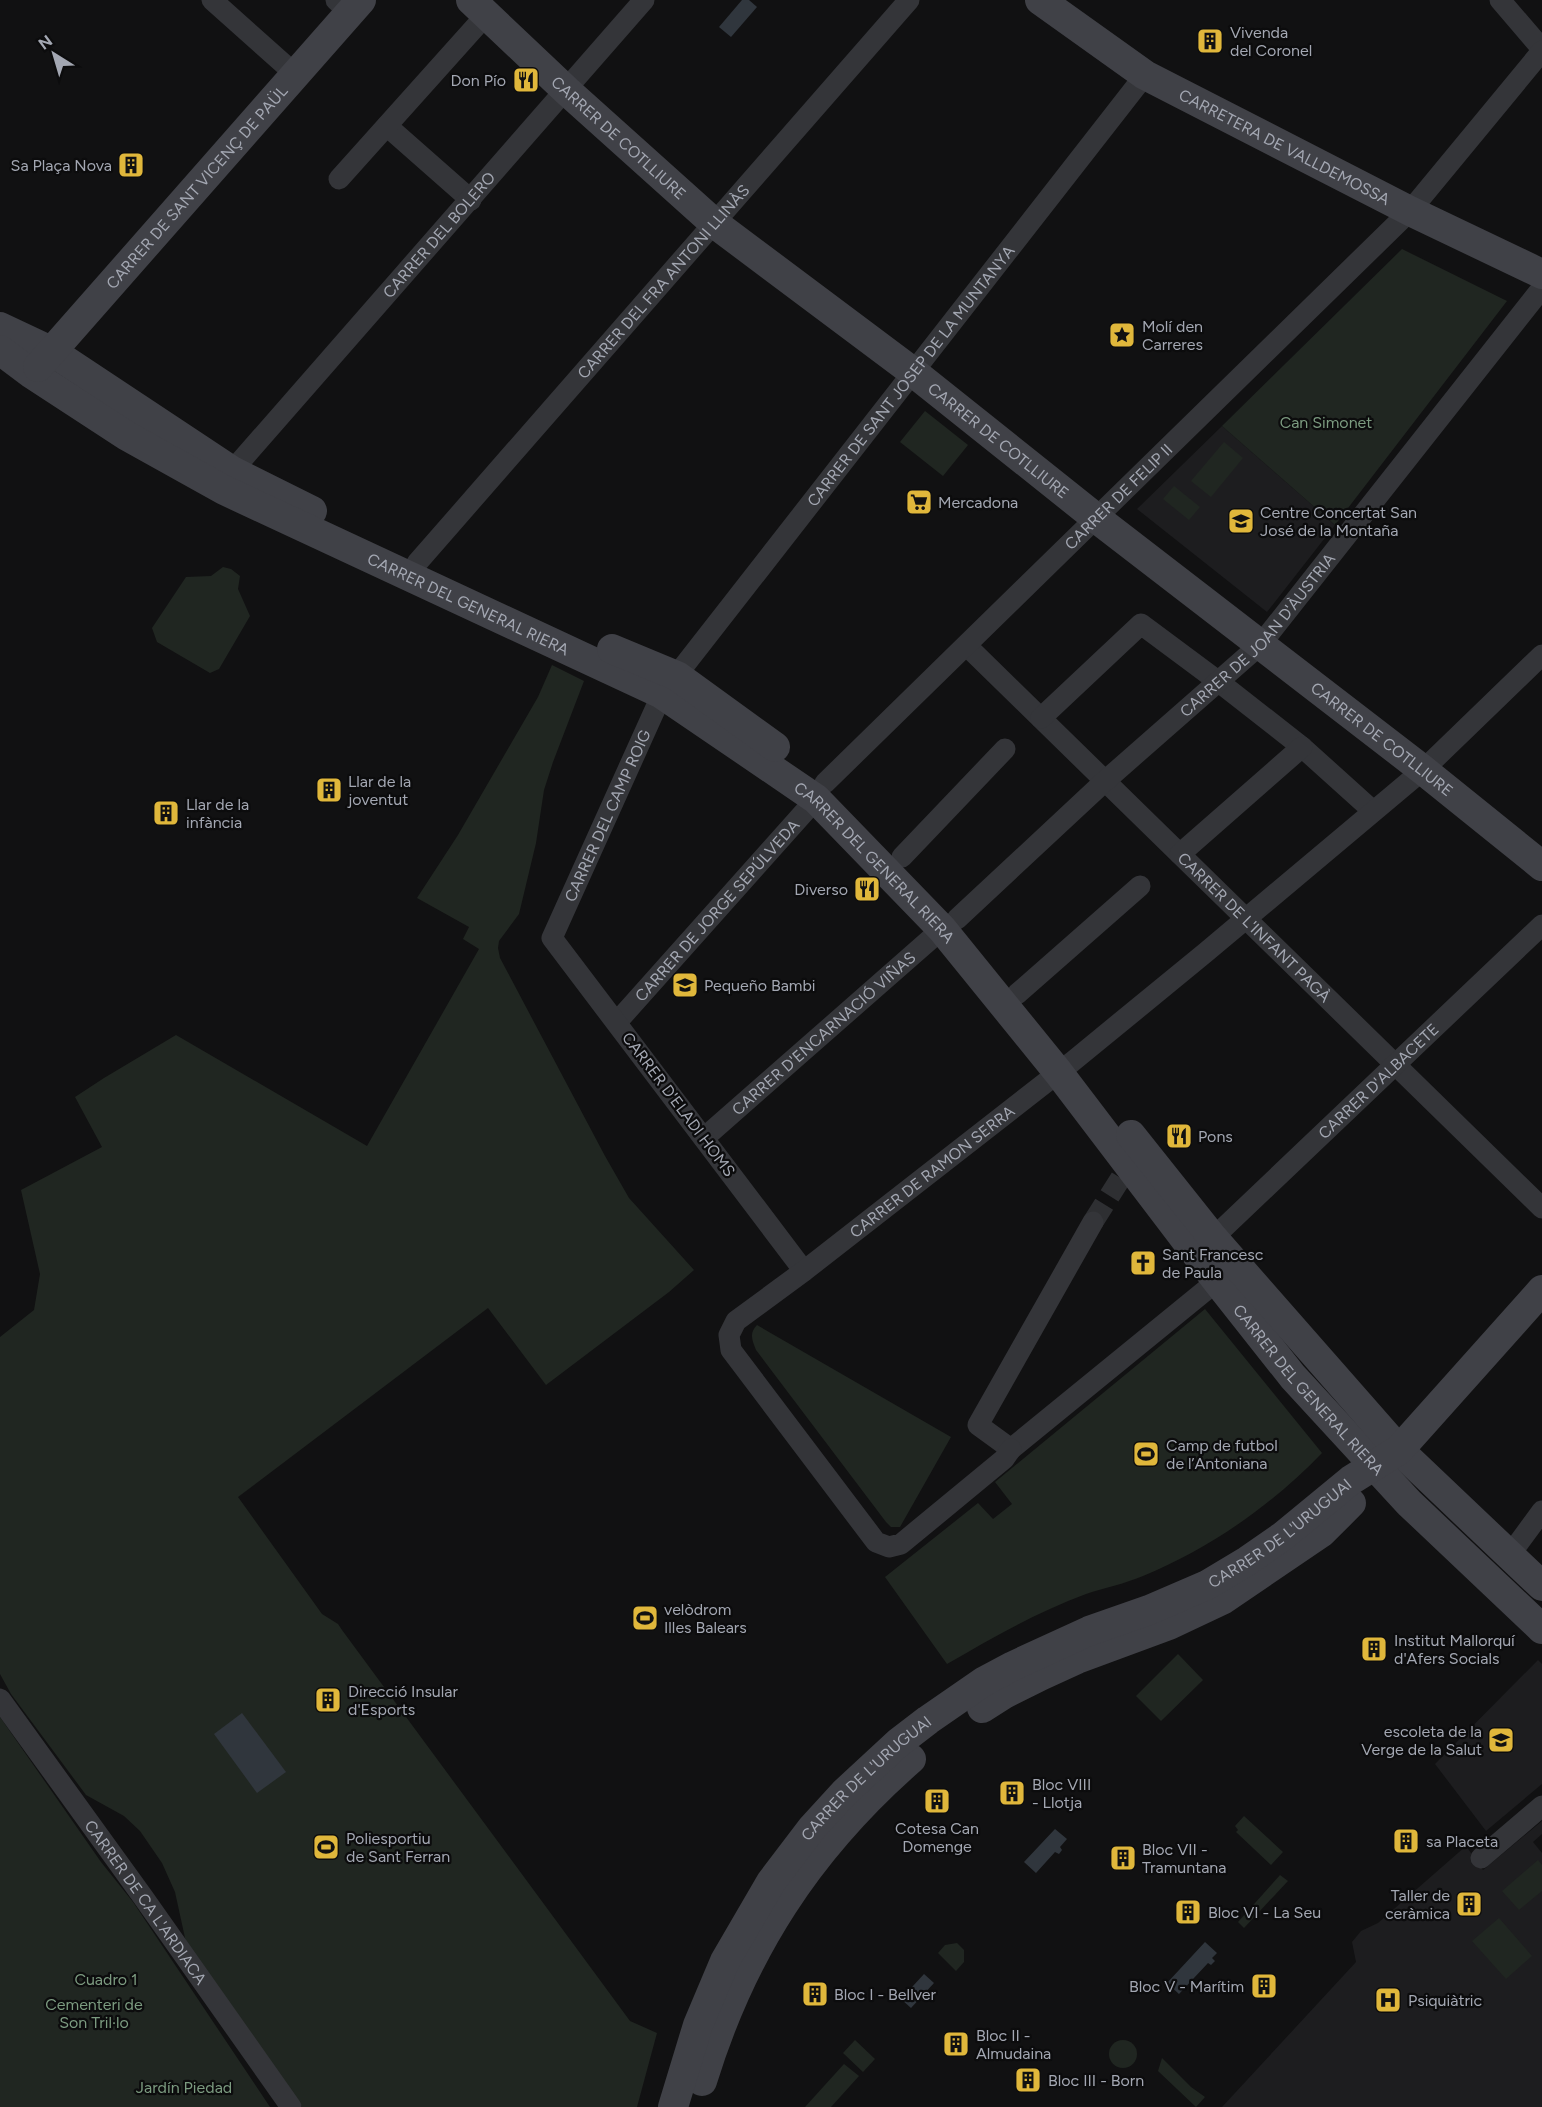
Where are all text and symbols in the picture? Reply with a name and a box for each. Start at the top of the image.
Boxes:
place label: Vivenda del Coronel [1230,23,1312,60]
north arrow [24,24,84,84]
building icon: Vivenda del Coronel [1195,26,1225,56]
text: N [35,31,56,54]
restaurant icon: Don Pío [511,65,541,95]
place label: Don Pío [451,71,506,90]
street label: CARRER DE COTLLIURE [547,72,690,203]
street label: CARRER DE SANT VICENÇ DE PAÜL [102,81,292,293]
street label: CARRETERA DE VALLDEMOSSA [1176,85,1393,209]
building icon: Sa Plaça Nova [116,150,146,180]
place label: Sa Plaça Nova [11,156,112,175]
street label: CARRER DEL BOLERO [379,168,499,302]
street label: CARRER DEL FRA ANTONI LLINÀS [574,181,753,383]
street label: CARRER DE SANT JOSEP DE LA MUNTANYA [803,242,1019,510]
place label: Molí den Carreres [1142,317,1203,354]
place icon: Molí den Carreres [1107,320,1137,350]
street label: CARRER DE COTLLIURE [924,379,1073,503]
park label: Can Simonet [1280,413,1372,432]
street label: CARRER DE FELIP II [1061,440,1176,554]
supermarket icon: Mercadona [904,487,934,517]
place label: Mercadona [938,493,1018,512]
place label: Centre Concertat San José de la Montaña [1260,503,1417,540]
school or university icon: Centre Concertat San José de la Montaña [1226,506,1256,536]
street label: CARRER DEL GENERAL RIERA [364,549,572,659]
street label: CARRER DE JOAN D'ÀUSTRIA [1176,549,1339,721]
street label: CARRER DE COTLLIURE [1307,678,1457,800]
street label: CARRER DEL CAMP ROIG [561,727,655,905]
place label: Llar de la joventut [347,772,411,809]
building icon: Llar de la joventut [314,775,344,805]
street label: CARRER DEL GENERAL RIERA [790,778,959,947]
place label: Llar de la infància [186,795,249,832]
building icon: Llar de la infància [151,798,181,828]
street label: CARRER DE JORGE SEPÚLVEDA [631,815,803,1005]
street label: CARRER DE L'INFANT PAGÀ [1174,849,1335,1006]
restaurant icon: Diverso [852,874,882,904]
place label: Diverso [794,880,848,899]
street label: CARRER D'ENCARNACIÓ VIÑAS [728,948,920,1119]
school or university icon: Pequeño Bambi [670,970,700,1000]
place label: Pequeño Bambi [704,976,816,995]
street label: CARRER D'ALBACETE [1314,1020,1443,1143]
street label: CARRER D'ELADI HOMS [618,1028,739,1180]
street label: CARRER DE RAMON SERRA [846,1101,1019,1242]
restaurant icon: Pons [1164,1121,1194,1151]
place label: Pons [1198,1127,1233,1146]
place label: Sant Francesc de Paula [1162,1245,1264,1282]
church icon: Sant Francesc de Paula [1128,1248,1158,1278]
street label: CARRER DEL GENERAL RIERA [1229,1301,1388,1479]
place label: Camp de futbol de l’Antoniana [1166,1436,1278,1473]
sports icon: Camp de futbol de l’Antoniana [1131,1439,1161,1469]
street label: CARRER DE L'URUGUAI [1205,1475,1355,1592]
place label: velòdrom Illes Balears [664,1600,747,1637]
sports icon: velòdrom Illes Balears [630,1603,660,1633]
place label: Institut Mallorquí d'Afers Socials [1394,1631,1516,1668]
building icon: Institut Mallorquí d'Afers Socials [1359,1634,1389,1664]
place label: Direcció Insular d'Esports [348,1682,458,1719]
building icon: Direcció Insular d'Esports [313,1685,343,1715]
street label: CARRER DE L'URUGUAI [797,1712,935,1844]
place label: escoleta de la Verge de la Salut [1361,1722,1482,1759]
school or university icon: escoleta de la Verge de la Salut [1486,1725,1516,1755]
place label: Bloc VIII - Llotja [1032,1775,1091,1812]
building icon: Bloc VIII - Llotja [997,1778,1027,1808]
building icon: Cotesa Can Domenge [922,1786,952,1816]
street label: CARRER DE CA L'ARDIACA [80,1816,211,1988]
place label: Cotesa Can Domenge [895,1819,979,1856]
building icon: sa Placeta [1391,1826,1421,1856]
place label: Poliesportiu de Sant Ferran [346,1829,450,1866]
sports icon: Poliesportiu de Sant Ferran [311,1832,341,1862]
place label: sa Placeta [1426,1832,1498,1851]
place label: Bloc VII - Tramuntana [1142,1840,1226,1877]
building icon: Bloc VII - Tramuntana [1108,1843,1138,1873]
place label: Taller de ceràmica [1385,1886,1450,1923]
building icon: Taller de ceràmica [1454,1889,1484,1919]
building icon: Bloc VI - La Seu [1173,1897,1203,1927]
place label: Bloc VI - La Seu [1208,1903,1321,1922]
park label: Cuadro 1 [74,1970,138,1989]
building icon: Bloc V - Marítim [1249,1971,1279,2001]
place label: Bloc V - Marítim [1129,1977,1244,1996]
building icon: Bloc I - Bellver [800,1979,830,2009]
place label: Bloc I - Bellver [834,1985,937,2004]
hospital icon: Psiquiàtric [1373,1985,1403,2015]
place label: Psiquiàtric [1408,1991,1483,2010]
park label: Cementeri de Son Tril·lo [45,1995,143,2032]
place label: Bloc II - Almudaina [976,2026,1051,2063]
building icon: Bloc II - Almudaina [941,2029,971,2059]
building icon: Bloc III - Born [1013,2065,1043,2095]
place label: Bloc III - Born [1048,2071,1144,2090]
park label: Jardín Piedad [136,2078,232,2097]

